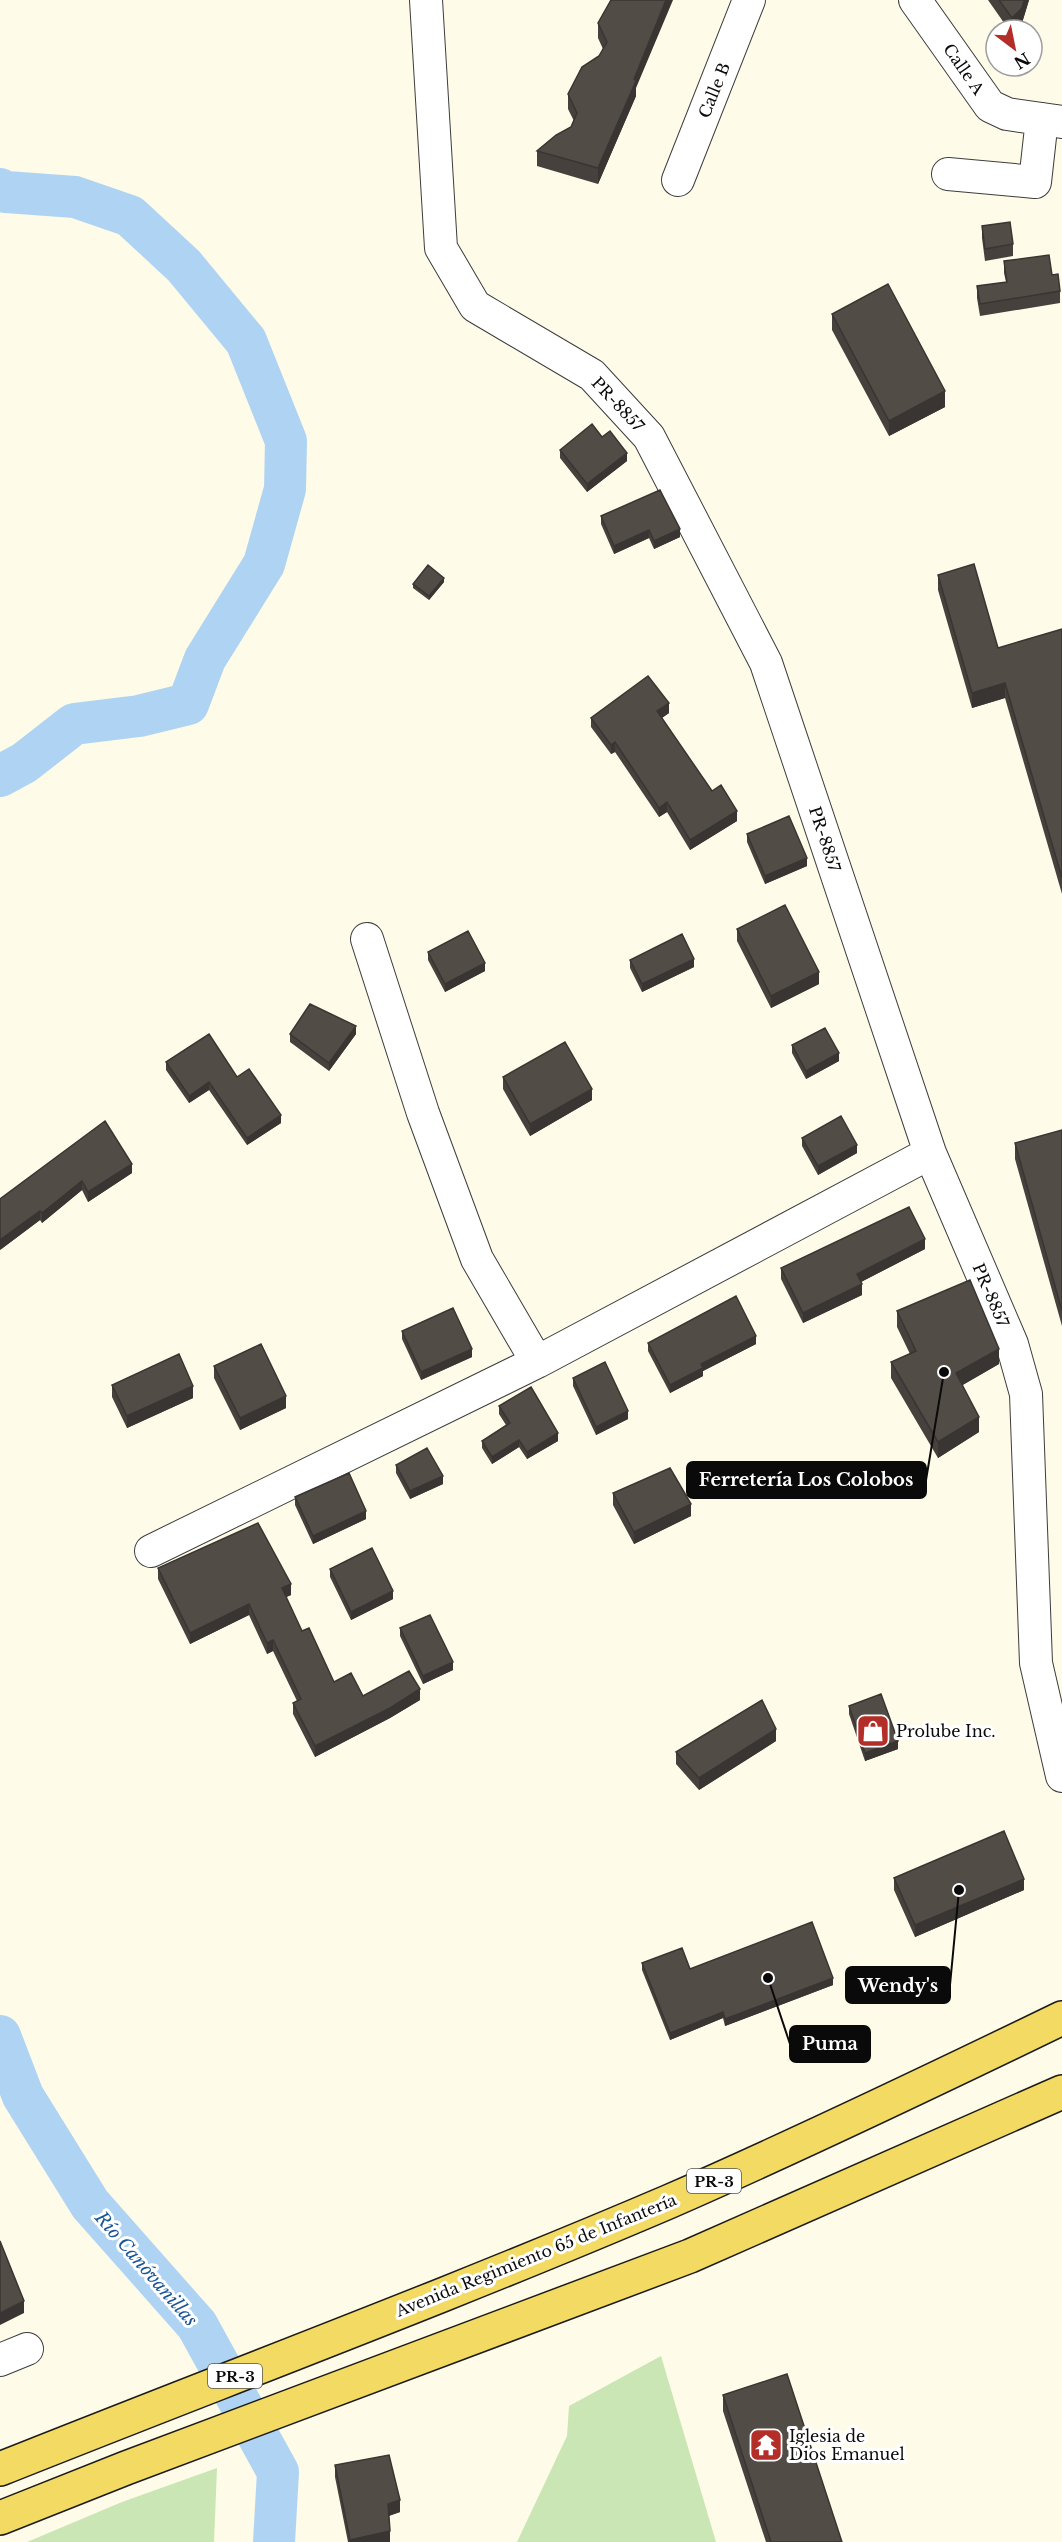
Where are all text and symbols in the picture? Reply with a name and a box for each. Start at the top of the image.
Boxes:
north arrow [984,18,1044,78]
street label: Calle A [939,40,989,99]
text: N [1010,48,1034,73]
street label: Calle B [694,59,734,121]
street label: PR-8857 [588,372,649,436]
street label: PR-8857 [805,804,845,875]
street label: PR-8857 [969,1260,1014,1331]
callout: Ferretería Los Colobos [687,1462,926,1498]
text: Ferretería Los Colobos [699,1469,913,1491]
shop icon: Prolube Inc. [855,1713,891,1749]
place label: Prolube Inc. [896,1721,996,1741]
callout: Wendy's [846,1967,950,2003]
text: Wendy's [857,1975,938,1997]
callout: Puma [790,2026,870,2062]
text: Puma [802,2033,859,2055]
road number: PR-3 [687,2169,741,2193]
street label: Avenida Regimiento 65 de Infantería [392,2189,679,2321]
water label: Río Canóvanillas [90,2206,202,2331]
road number: PR-3 [208,2364,262,2388]
place label: Iglesia de Dios Emanuel [789,2426,905,2464]
temple icon: Iglesia de Dios Emanuel [748,2427,784,2463]

